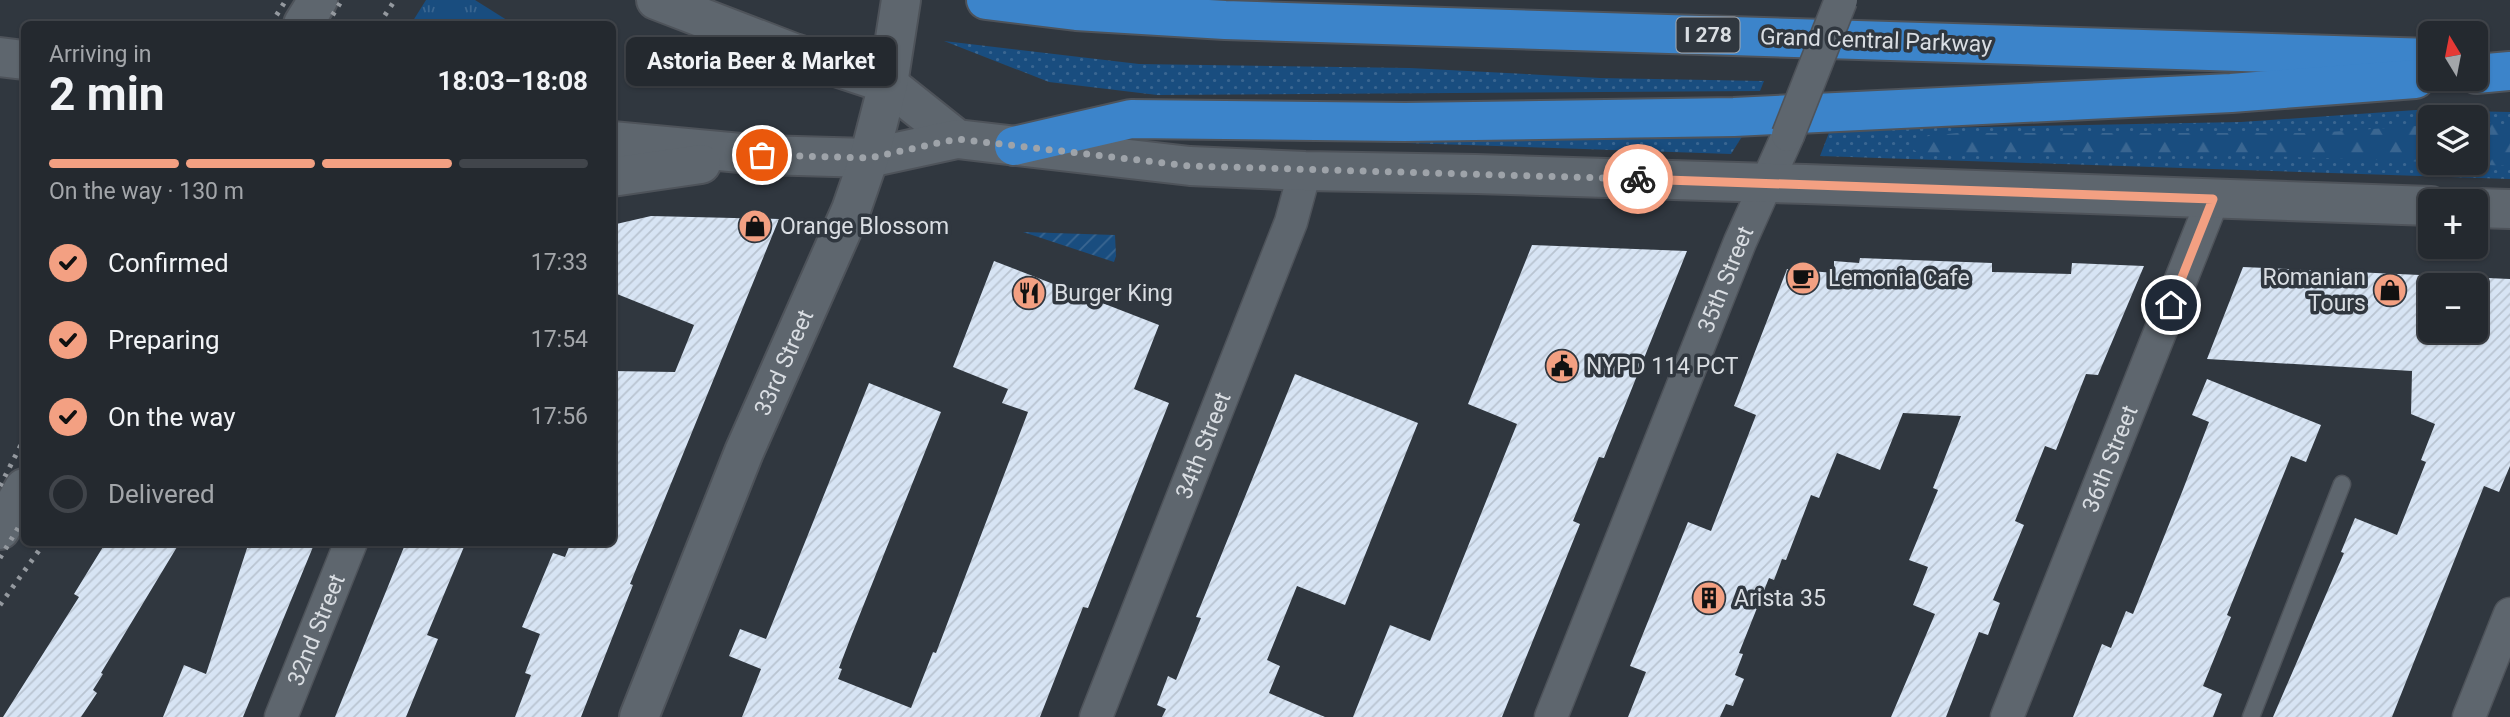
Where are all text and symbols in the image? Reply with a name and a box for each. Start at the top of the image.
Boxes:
road number: I 278 [1676,18,1740,52]
north arrow [2418,21,2488,91]
map controls [2418,21,2488,343]
street label: Grand Central Parkway [1759,23,1993,58]
callout: Astoria Beer & Market [627,36,897,85]
text: Arriving in [49,41,152,68]
text: Astoria Beer & Market [647,48,875,75]
text: 18:03–18:08 [438,66,588,96]
text: 2 min [49,67,165,121]
button: layers [2418,105,2488,175]
pin [732,125,792,185]
icon: bag [743,136,781,174]
courier [1603,144,1673,214]
icon: bike [1619,160,1657,198]
text: On the way · 130 m [49,178,244,205]
button: + [2418,189,2488,259]
shop icon: Orange Blossom [736,207,774,245]
place label: Orange Blossom [780,213,949,240]
street label: 35th Street [1692,222,1759,337]
icon: check [49,244,87,282]
text: Confirmed [108,248,229,278]
text: 17:33 [531,249,588,276]
cafe icon: Lemonia Cafe [1784,259,1822,297]
place label: Romanian Tours [2263,264,2366,317]
place label: Lemonia Cafe [1828,265,1970,292]
shop icon: Romanian Tours [2371,271,2409,309]
button: − [2418,273,2488,343]
restaurant icon: Burger King [1010,274,1048,312]
pin [2141,275,2201,335]
place label: Burger King [1054,280,1173,307]
icon: home [2152,286,2190,324]
street label: 33rd Street [749,306,819,420]
icon: check [49,321,87,359]
text: Preparing [108,325,220,355]
text: 17:54 [531,326,588,353]
public building icon: NYPD 114 PCT [1543,347,1581,385]
place label: NYPD 114 PCT [1586,353,1739,380]
street label: 34th Street [1170,388,1237,503]
icon: check [49,398,87,436]
text: On the way [108,402,236,432]
street label: 36th Street [2077,402,2144,516]
text: 17:56 [531,403,588,430]
text: Delivered [108,479,215,509]
street label: 32nd Street [282,570,351,690]
building icon: Arista 35 [1690,579,1728,617]
place label: Arista 35 [1734,585,1826,612]

